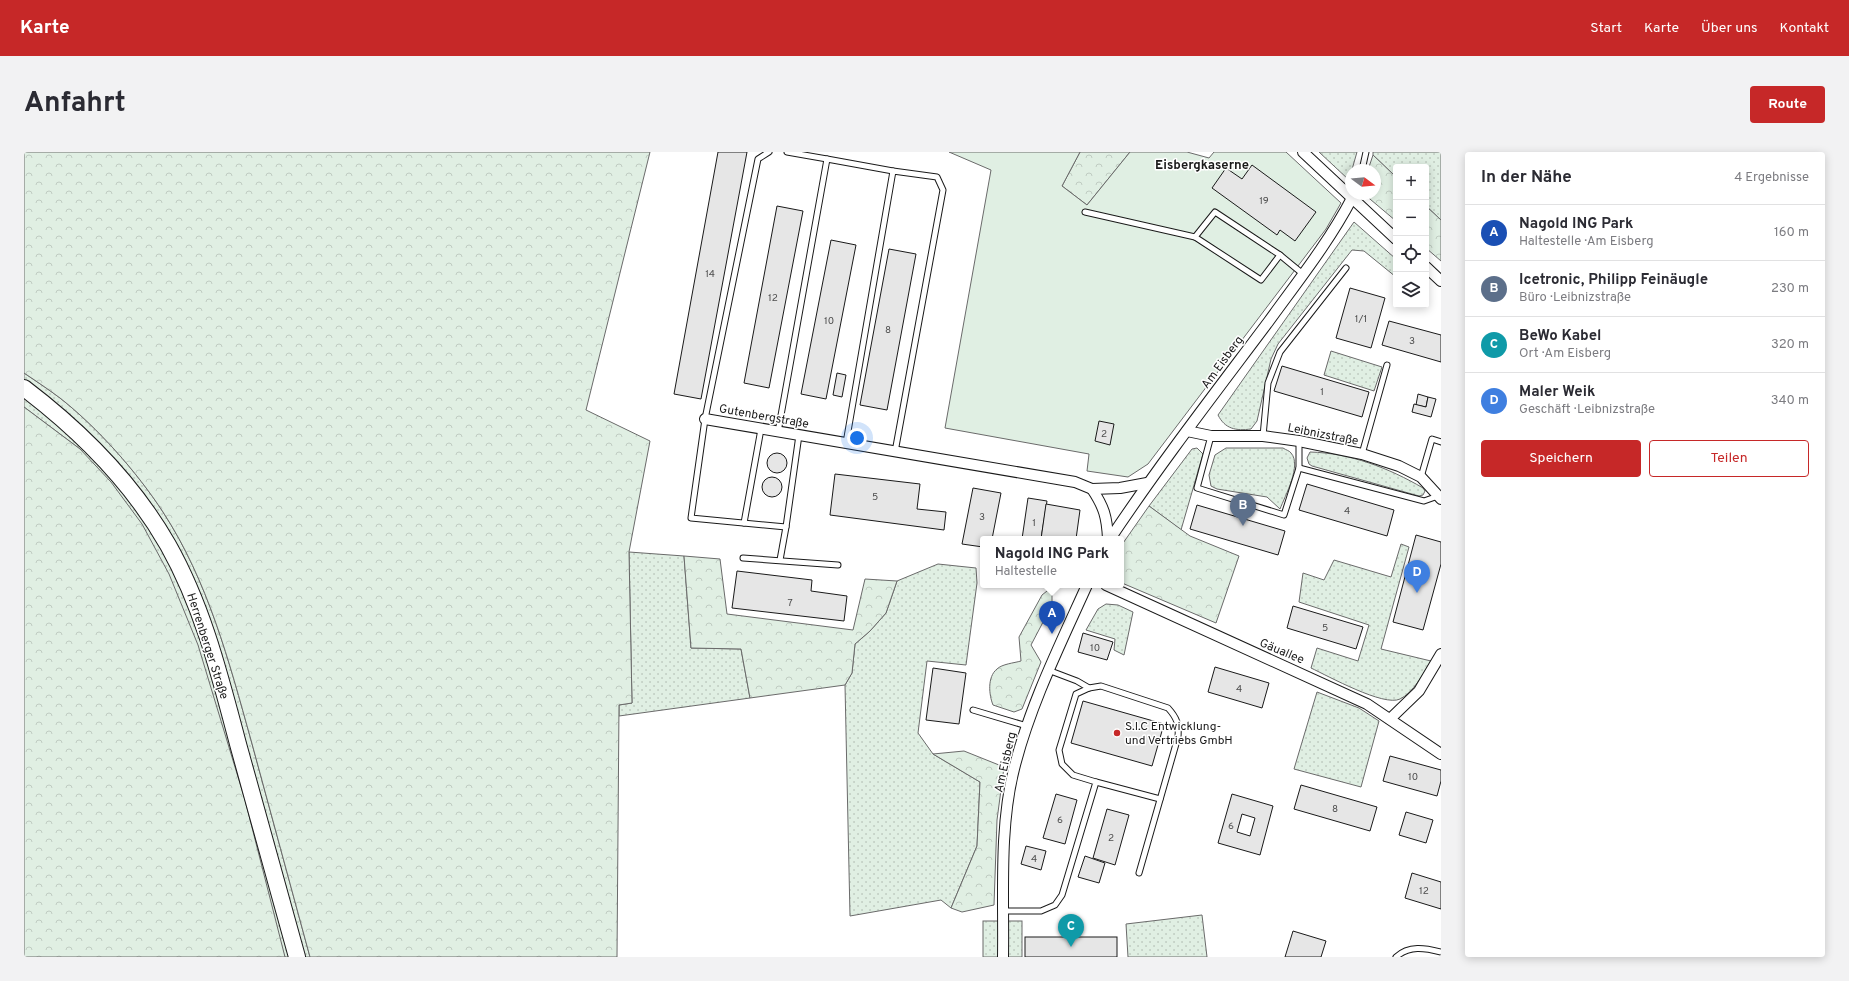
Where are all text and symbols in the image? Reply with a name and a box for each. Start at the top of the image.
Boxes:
text: Karte [20,16,70,40]
text: Start [1590,20,1622,37]
text: Karte [1644,20,1679,37]
text: Über uns [1701,20,1758,37]
text: Kontakt [1780,20,1829,37]
text: Anfahrt [24,86,126,122]
button: Route [1750,86,1825,123]
district label: Eisbergkaserne [1155,158,1249,174]
north arrow [1345,164,1381,200]
map controls [1393,164,1429,308]
button: + [1393,164,1429,200]
text: In der Nähe [1481,167,1572,189]
text: 4 Ergebnisse [1734,170,1809,186]
house number: 19 [1259,195,1269,208]
button: − [1393,200,1429,236]
text: Nagold ING Park [1519,215,1633,234]
text: A [1489,225,1499,241]
text: 160 m [1774,225,1809,241]
text: Haltestelle · Am Eisberg [1519,234,1654,250]
button: locate [1393,236,1429,272]
house number: 14 [705,268,715,281]
text: Icetronic, Philipp Feinäugle [1519,271,1708,290]
button: layers [1393,272,1429,308]
text: B [1490,281,1498,297]
text: 230 m [1771,281,1809,297]
text: Büro · Leibnizstraße [1519,290,1631,306]
house number: 12 [768,292,778,305]
house number: 1/1 [1355,313,1367,326]
house number: 10 [824,315,834,328]
house number: 8 [885,324,891,337]
text: BeWo Kabel [1519,327,1601,346]
street label: Am Eisberg [1198,333,1247,392]
house number: 3 [1409,335,1415,348]
text: C [1490,337,1498,353]
text: 320 m [1771,337,1809,353]
text: Ort · Am Eisberg [1519,346,1611,362]
text: Maler Weik [1519,383,1595,402]
house number: 1 [1320,386,1324,399]
text: D [1489,393,1499,409]
text: 340 m [1771,393,1809,409]
street label: Gutenbergstraße [718,401,810,433]
text: Geschäft · Leibnizstraße [1519,402,1655,418]
street label: Leibnizstraße [1286,420,1360,450]
your location [847,428,867,448]
house number: 2 [1101,428,1107,441]
button: Speichern [1481,440,1641,477]
button: Teilen [1649,440,1809,477]
house number: 5 [872,491,878,504]
pin: B [1230,493,1256,526]
house number: 4 [1344,505,1350,518]
house number: 3 [979,511,985,524]
house number: 1 [1032,517,1036,530]
popup [980,536,1124,588]
text: Nagold ING Park [995,545,1109,564]
pin: D [1404,560,1430,593]
text: Haltestelle [995,564,1057,580]
street label: Herrenberger Straße [182,591,232,702]
house number: 7 [787,597,793,610]
pin: A [1039,601,1065,634]
house number: 5 [1322,622,1328,635]
street label: Gäuallee [1257,635,1306,668]
house number: 10 [1090,642,1100,655]
house number: 4 [1236,683,1242,696]
place label: S.I.C Entwicklung- und Vertriebs GmbH [1125,719,1233,749]
marker: S.I.C Entwicklung- und Vertriebs GmbH [1112,728,1122,738]
street label: Am Eisberg [991,730,1021,794]
house number: 10 [1408,771,1418,784]
house number: 8 [1332,803,1338,816]
house number: 6 [1057,814,1063,827]
house number: 6 [1228,820,1234,833]
house number: 2 [1108,832,1114,845]
house number: 4 [1031,853,1037,866]
house number: 12 [1419,885,1429,898]
pin: C [1058,914,1084,947]

